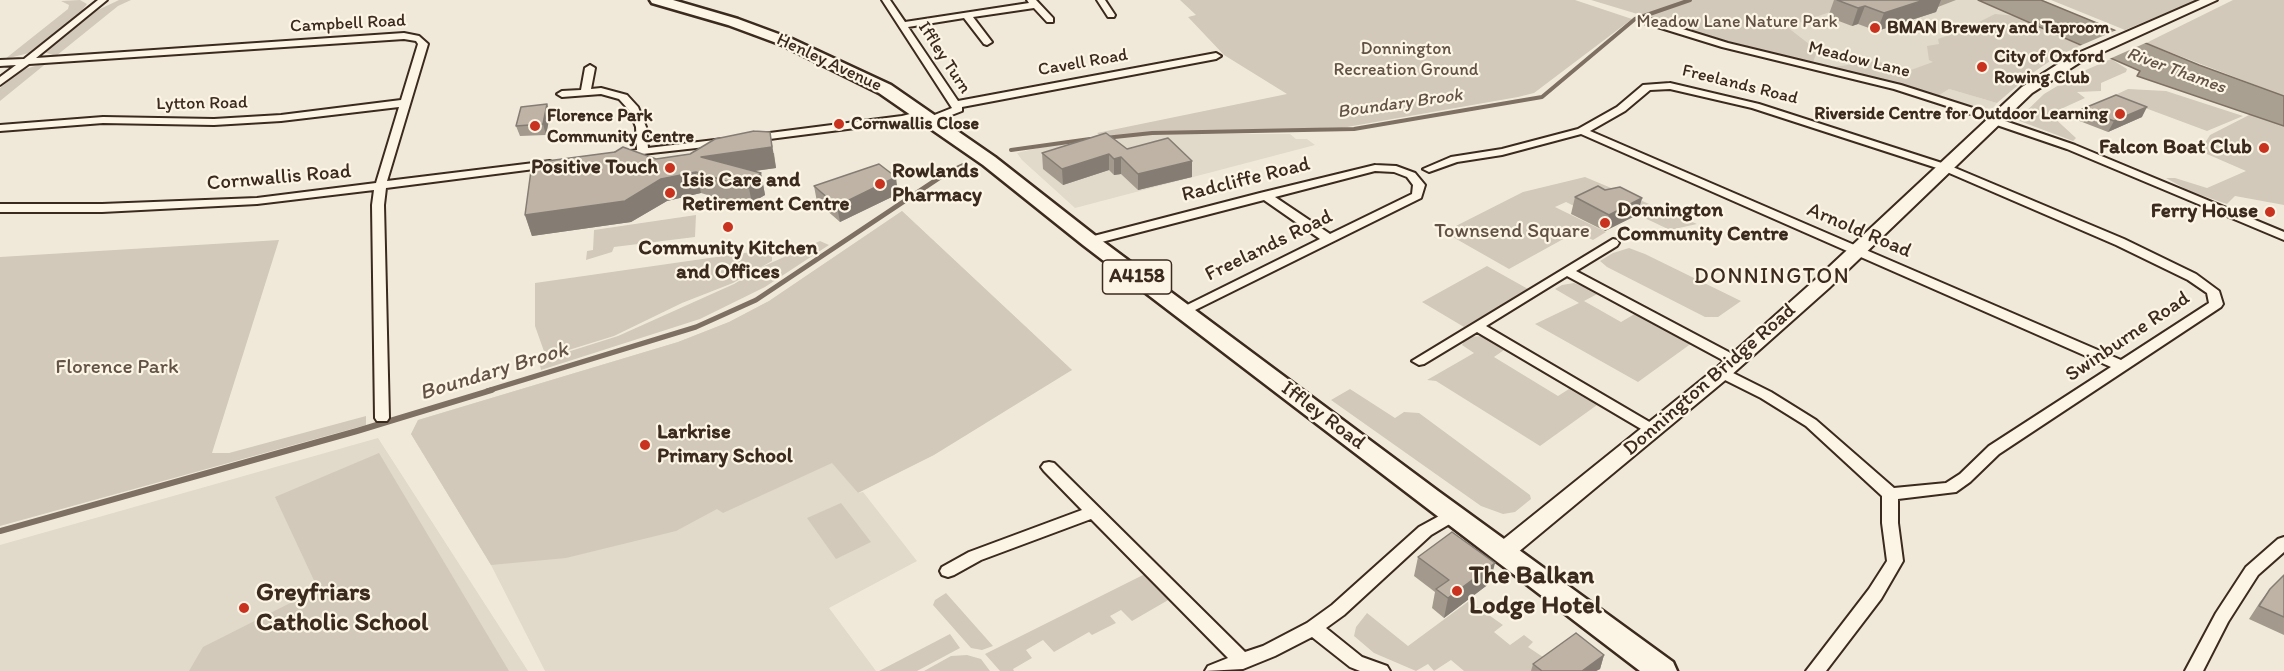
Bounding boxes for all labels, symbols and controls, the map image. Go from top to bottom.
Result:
street label: Campbell Road [290,10,406,38]
park label: Meadow Lane Nature Park [1636,11,1838,33]
place label: BMAN Brewery and Taproom [1887,17,2109,39]
street label: Iffley Turn [913,18,975,98]
marker: BMAN Brewery and Taproom [1868,21,1882,35]
street label: Henley Avenue [773,29,885,97]
street label: Meadow Lane [1806,37,1912,83]
park label: Donnington Recreation Ground [1333,38,1479,80]
water label: River Thames [2124,43,2228,99]
street label: Cavell Road [1036,44,1130,82]
place label: City of Oxford Rowing Club [1994,46,2104,88]
street label: Freelands Road [1680,60,1800,110]
marker: City of Oxford Rowing Club [1975,60,1989,74]
water label: Boundary Brook [1336,85,1464,123]
street label: Lytton Road [156,92,248,116]
place label: Riverside Centre for Outdoor Learning [1814,103,2108,125]
place label: Florence Park Community Centre [547,105,694,148]
marker: Riverside Centre for Outdoor Learning [2113,107,2127,121]
place label: Cornwallis Close [851,113,979,135]
marker: Cornwallis Close [832,117,846,131]
marker: Florence Park Community Centre [528,119,542,133]
place label: Falcon Boat Club [2099,135,2252,161]
marker: Falcon Boat Club [2257,141,2271,155]
street label: Radcliffe Road [1179,152,1313,208]
place label: Positive Touch [531,155,658,181]
street label: Cornwallis Road [206,159,352,197]
place label: Rowlands Pharmacy [892,159,982,209]
marker: Positive Touch [663,161,677,175]
place label: Isis Care and Retirement Centre [682,168,850,218]
marker: Rowlands Pharmacy [873,177,887,191]
marker: Isis Care and Retirement Centre [663,186,677,200]
place label: Donnington Community Centre [1617,198,1789,248]
street label: Arnold Road [1803,198,1915,264]
place label: Ferry House [2151,199,2258,225]
street label: Freelands Road [1201,204,1337,288]
marker: Ferry House [2263,205,2277,219]
marker: Donnington Community Centre [1598,216,1612,230]
park label: Townsend Square [1434,219,1590,245]
marker: Community Kitchen and Offices [721,220,735,234]
place label: Community Kitchen and Offices [638,236,818,286]
road number: A4158 [1102,260,1172,294]
district label: DONNINGTON [1695,264,1849,290]
street label: Swinburne Road [2061,286,2195,388]
street label: Donnington Bridge Road [1619,298,1801,462]
water label: Boundary Brook [417,337,571,407]
park label: Florence Park [55,355,179,381]
street label: Iffley Road [1276,376,1370,456]
place label: Larkrise Primary School [657,420,793,470]
marker: Larkrise Primary School [638,438,652,452]
place label: The Balkan Lodge Hotel [1469,560,1602,622]
place label: Greyfriars Catholic School [256,577,428,638]
marker: The Balkan Lodge Hotel [1450,584,1464,598]
marker: Greyfriars Catholic School [237,601,251,615]

